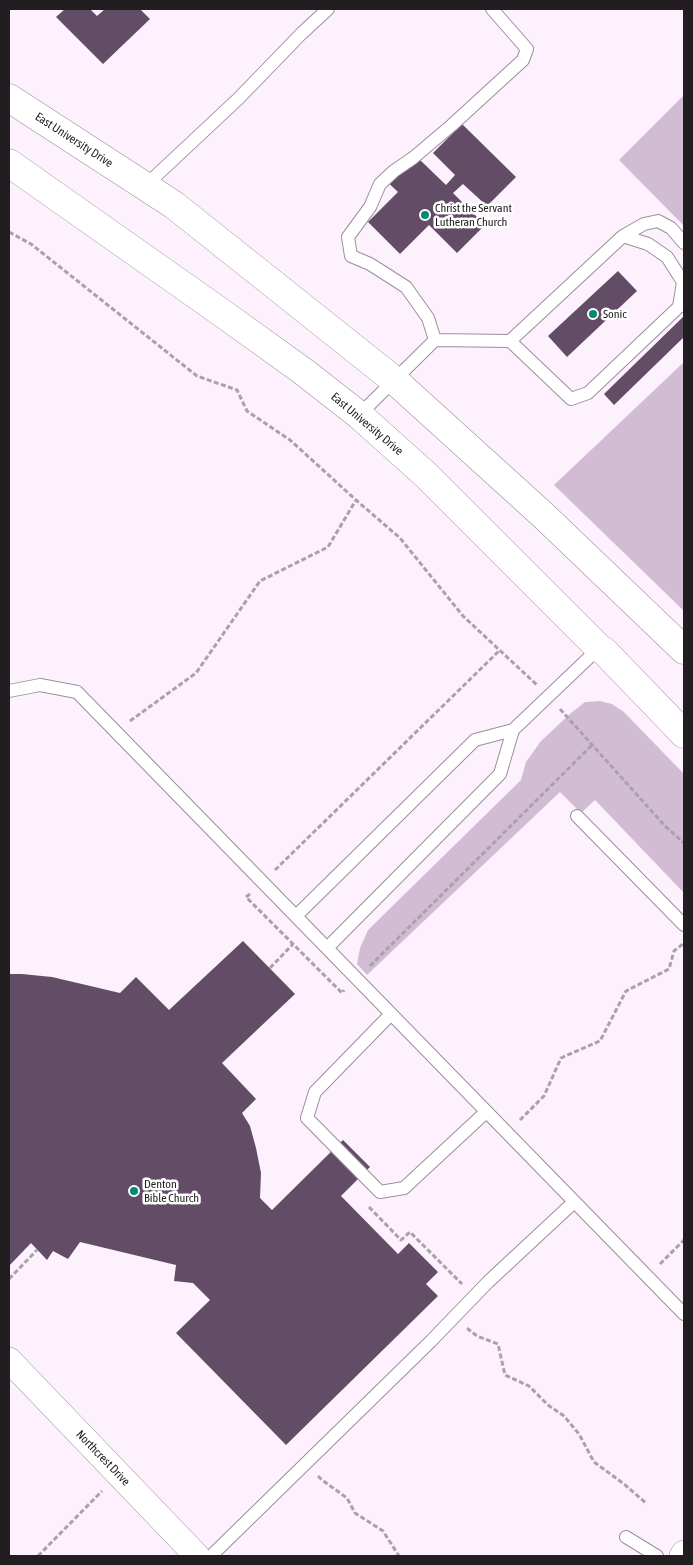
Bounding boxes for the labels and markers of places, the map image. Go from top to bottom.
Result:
place label: Christ the Servant Lutheran Church [435,201,512,229]
marker: Christ the Servant Lutheran Church [419,209,431,221]
place label: Sonic [603,307,627,321]
marker: Sonic [587,308,599,320]
place label: Denton Bible Church [144,1177,199,1205]
marker: Denton Bible Church [128,1185,140,1197]

